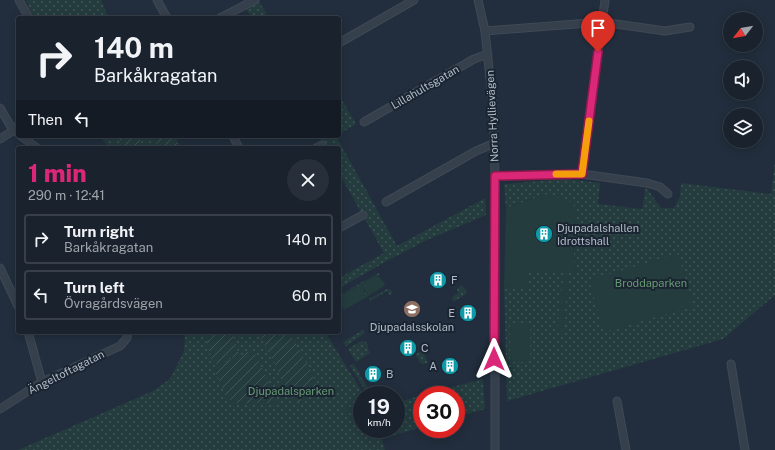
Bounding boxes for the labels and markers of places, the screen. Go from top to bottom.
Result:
pin [581,11,615,52]
place label: Djupadalshallen Idrottshall [557,222,639,247]
building icon: Djupadalshallen Idrottshall [534,224,554,244]
building icon: F [428,270,448,290]
place label: F [451,274,458,286]
school or university icon: Djupadalsskolan [402,299,422,319]
building icon: E [458,303,478,323]
place label: E [448,307,455,319]
place label: Djupadalsskolan [370,321,454,333]
building icon: C [398,338,418,358]
place label: C [421,342,429,354]
building icon: A [440,356,460,376]
place label: A [429,360,437,372]
building icon: B [363,364,383,384]
place label: B [386,368,393,380]

